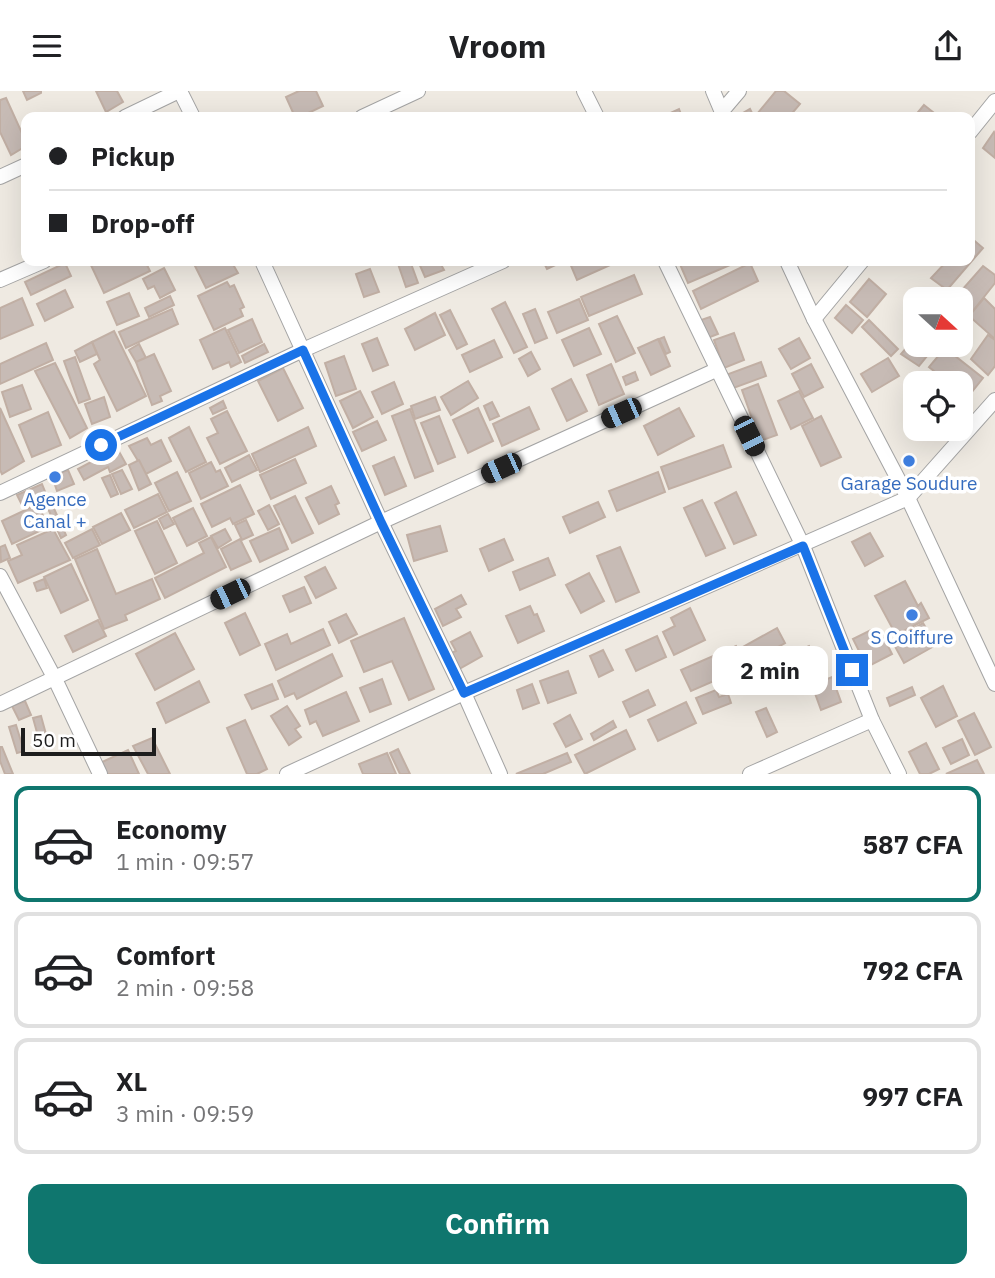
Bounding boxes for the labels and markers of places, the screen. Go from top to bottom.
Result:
marker: Garage Soudure [901,453,917,469]
marker: Agence Canal + [47,469,63,485]
place label: Garage Soudure [841,471,977,495]
place label: Agence Canal + [23,487,87,533]
marker: S Coiffure [904,607,920,623]
place label: S Coiffure [870,625,954,649]

